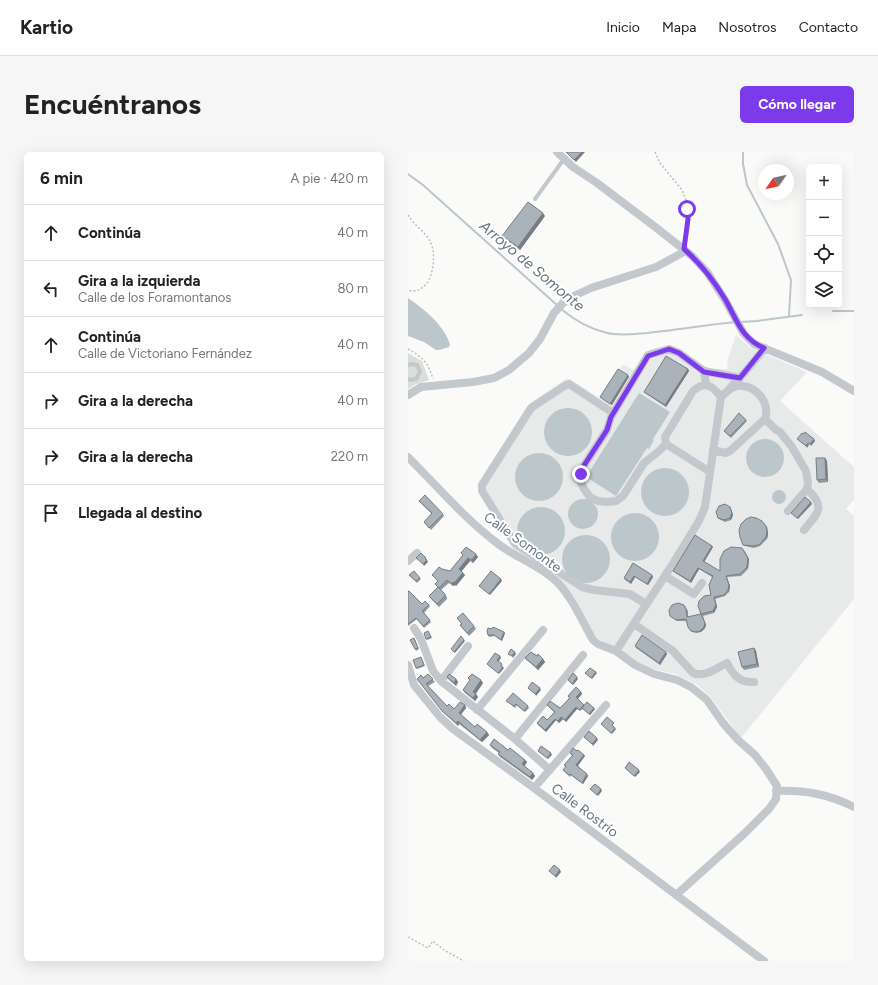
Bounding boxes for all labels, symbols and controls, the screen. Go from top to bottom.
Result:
text: Kartio [20,16,73,39]
text: Inicio [606,19,640,36]
text: Mapa [662,19,696,36]
text: Nosotros [718,19,777,36]
text: Contacto [799,19,858,36]
button: Cómo llegar [740,86,854,123]
text: Encuéntranos [24,87,201,121]
north arrow [758,164,794,200]
map controls [806,164,842,308]
button: + [806,164,842,200]
text: 6 min [40,168,83,188]
text: A pie · 420 m [291,171,368,186]
route start [678,200,696,218]
button: − [806,200,842,236]
water label: Arroyo de Somonte [475,216,588,315]
icon: ahead [40,222,62,244]
text: Continúa [78,224,141,242]
text: 40 m [337,225,368,240]
button: locate [806,236,842,272]
text: Gira a la izquierda [78,272,200,290]
button: layers [806,272,842,308]
icon: left [40,278,62,300]
text: 80 m [337,281,368,296]
text: Calle de los Foramontanos [78,290,231,305]
text: Continúa [78,328,141,346]
icon: ahead [40,334,62,356]
text: 40 m [337,337,368,352]
text: Calle de Victoriano Fernández [78,346,252,361]
icon: right [40,390,62,412]
text: Gira a la derecha [78,392,193,410]
text: 40 m [337,393,368,408]
icon: right [40,446,62,468]
text: Gira a la derecha [78,448,193,466]
text: 220 m [331,449,368,464]
route end [572,465,590,483]
icon: arrive [40,502,62,524]
text: Llegada al destino [78,504,202,522]
street label: Calle Somonte [481,508,565,577]
street label: Calle Rostrío [548,780,621,841]

